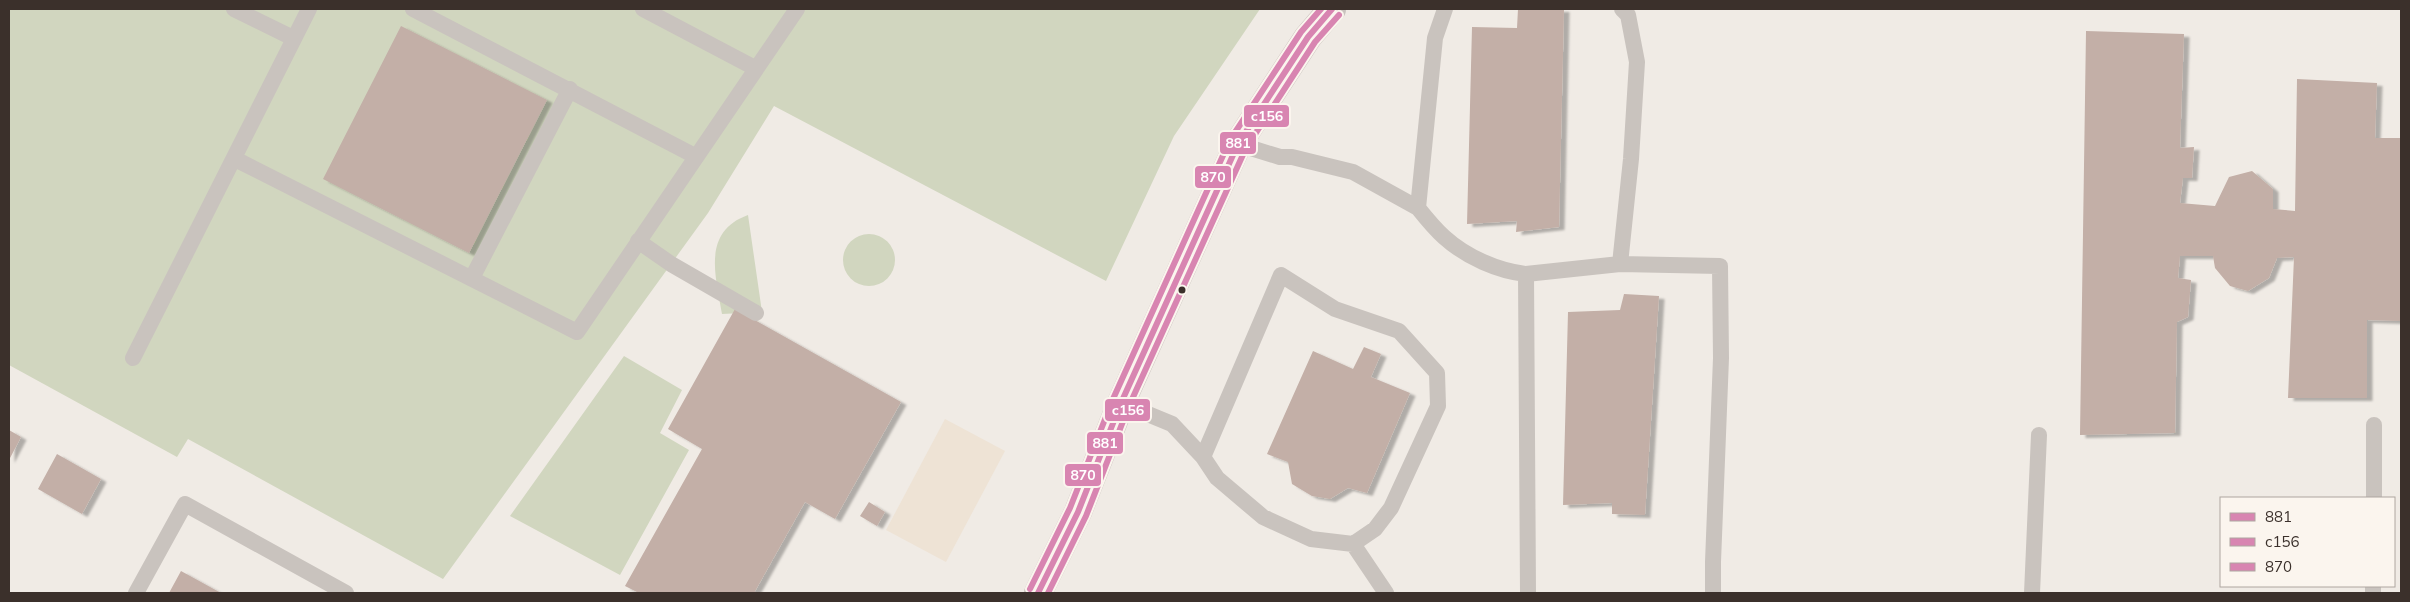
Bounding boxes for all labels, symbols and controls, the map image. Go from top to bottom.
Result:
line badge: с156 [1243,104,1290,128]
text: с156 [1251,107,1283,125]
line badge: 881 [1219,131,1257,155]
text: 881 [1225,134,1251,152]
line badge: 870 [1194,165,1232,189]
text: 870 [1200,168,1226,186]
unlabelled marker [1177,285,1187,295]
line badge: с156 [1104,398,1151,422]
text: с156 [1112,401,1144,419]
line badge: 881 [1086,431,1124,455]
text: 881 [1092,434,1118,452]
line badge: 870 [1064,463,1102,487]
text: 870 [1070,466,1096,484]
legend [2220,497,2395,587]
text: 881 [2265,507,2292,526]
text: с156 [2265,532,2300,551]
text: 870 [2265,557,2292,576]

